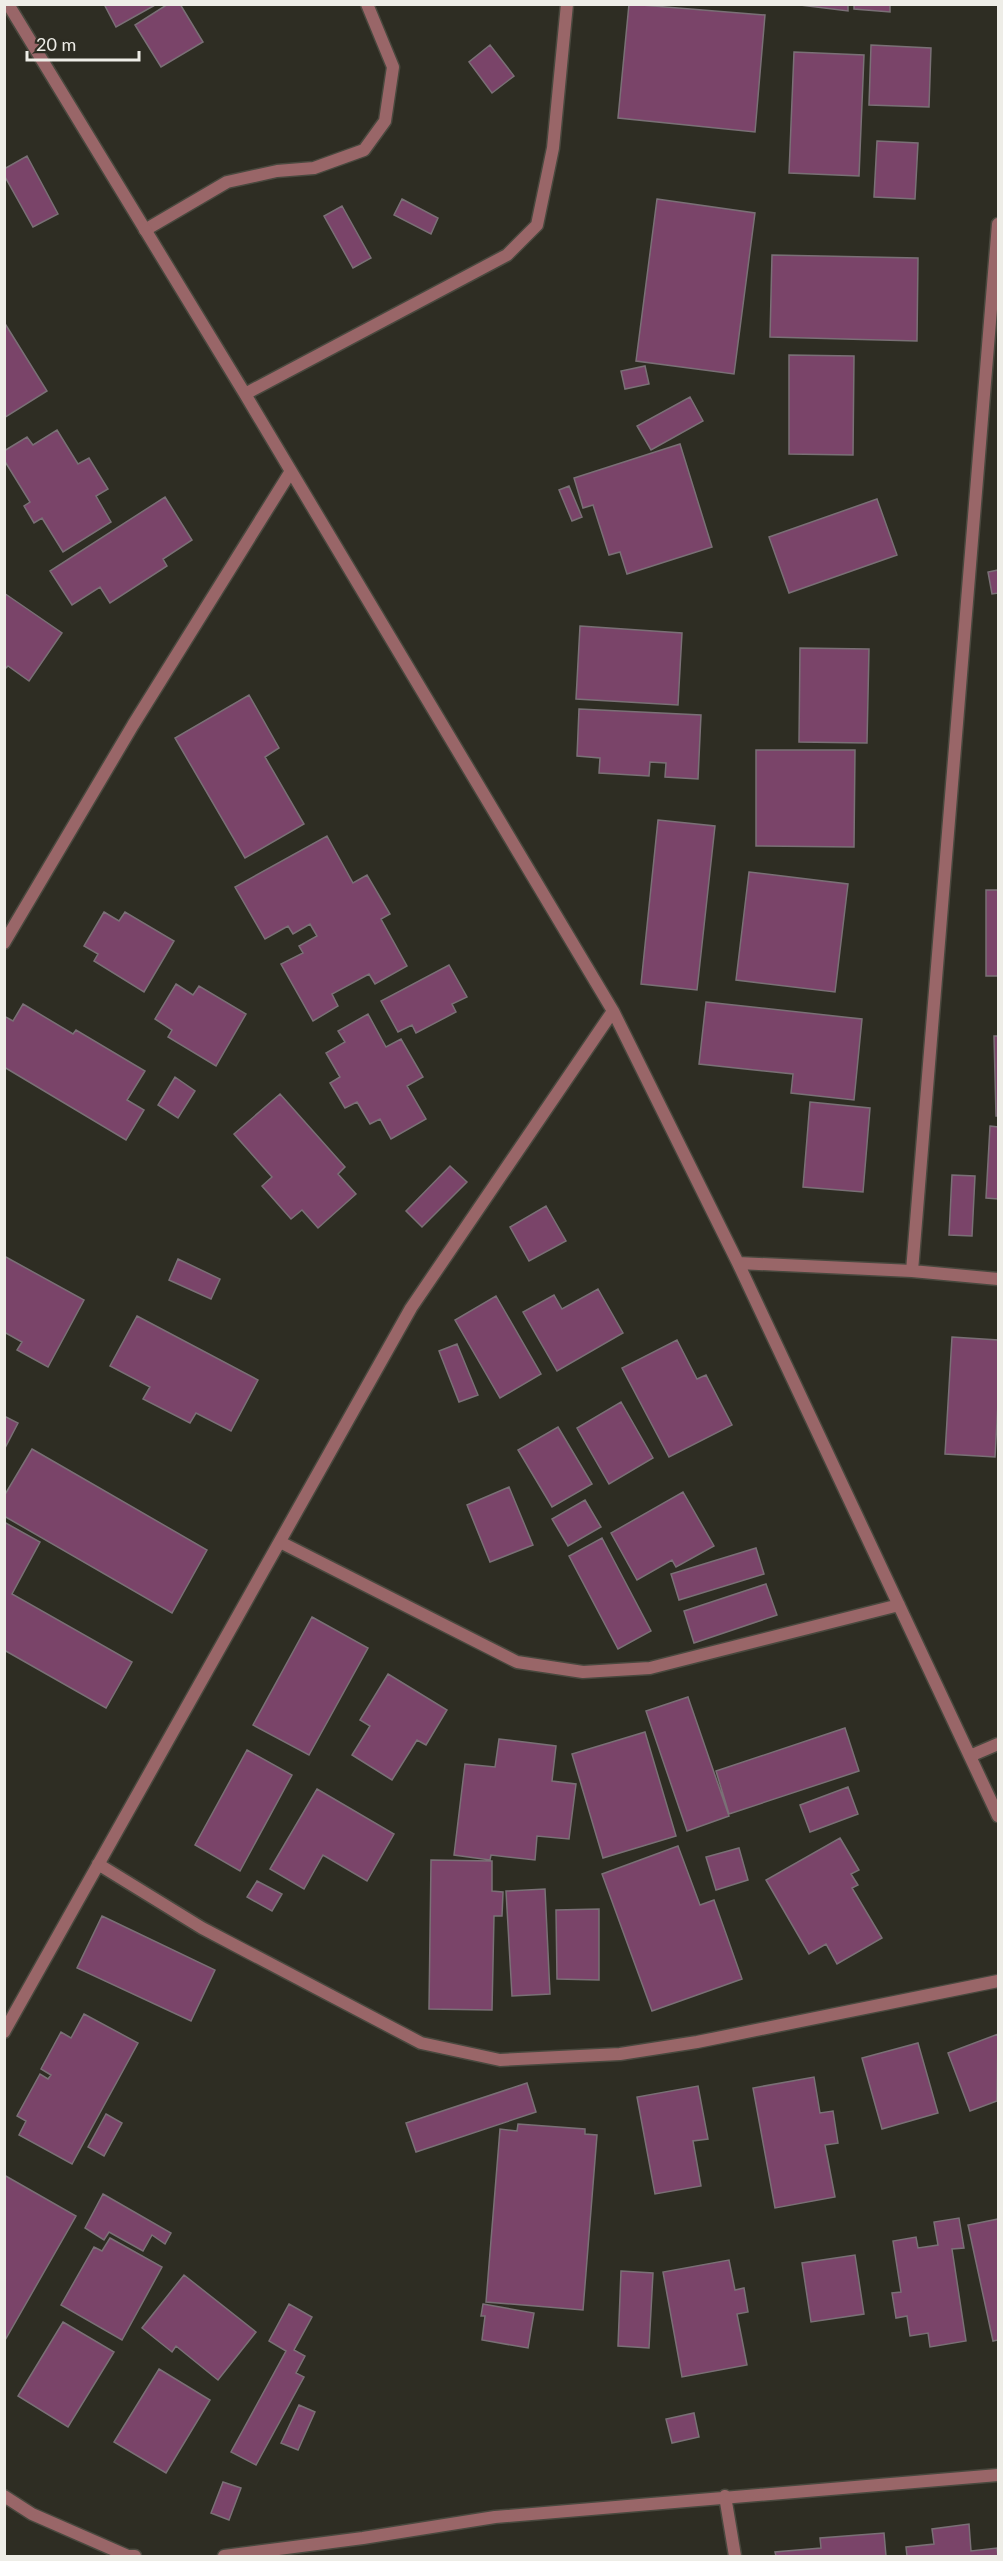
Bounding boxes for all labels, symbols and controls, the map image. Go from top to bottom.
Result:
scale bar [27,24,140,62]
text: 20 m [36,33,76,55]

